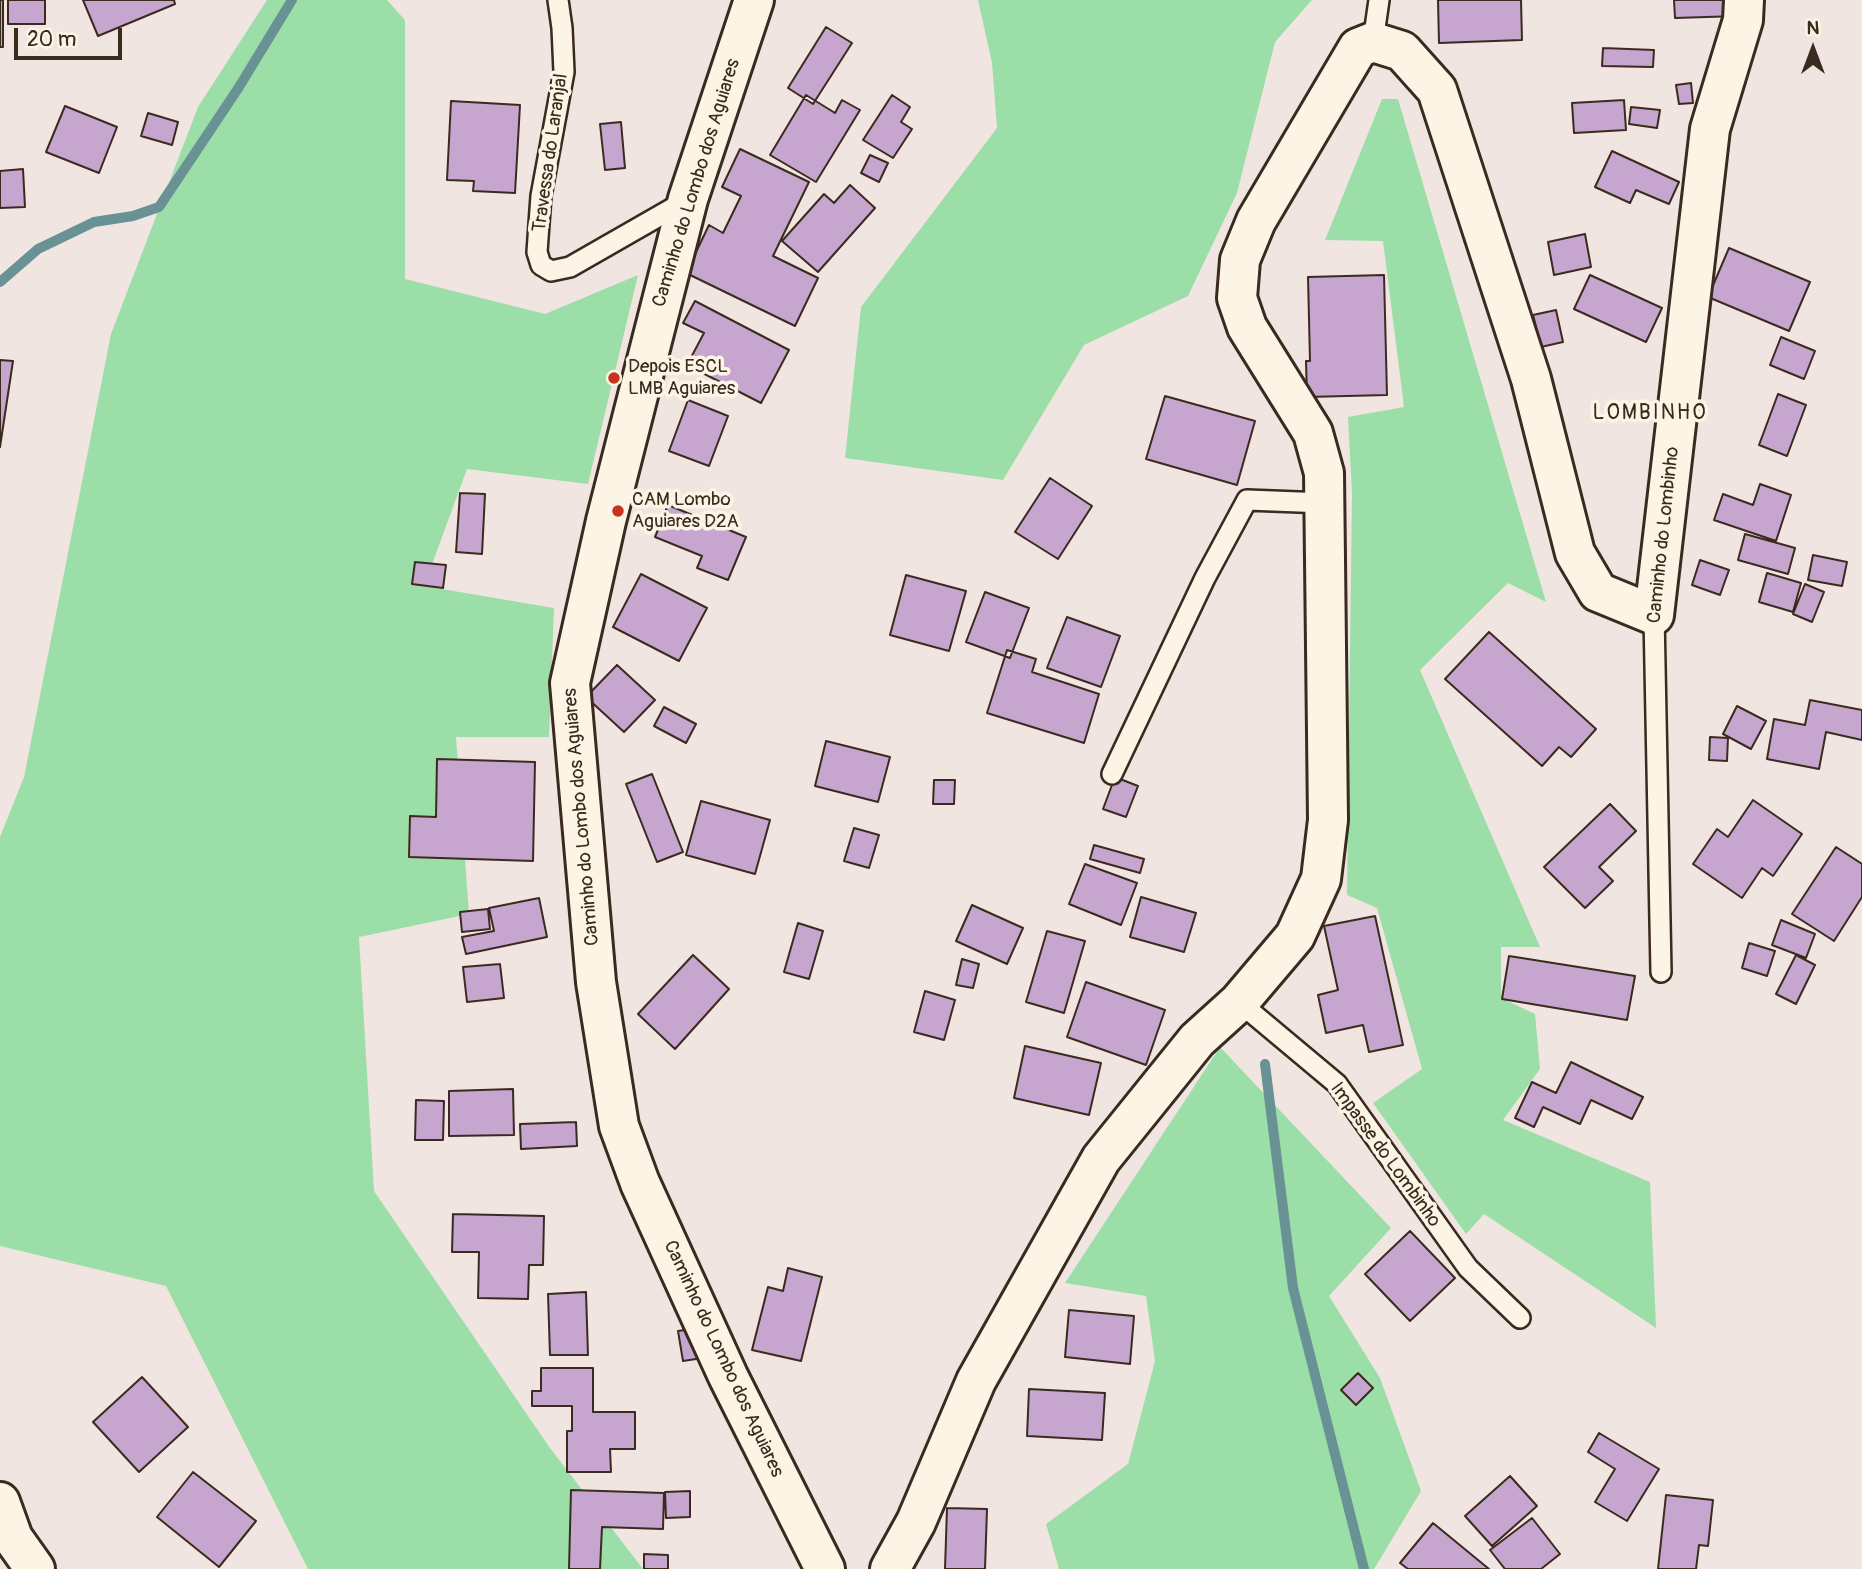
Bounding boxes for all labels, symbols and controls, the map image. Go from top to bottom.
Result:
scale bar [18,14,126,58]
north arrow [1778,14,1848,84]
text: N [1807,16,1819,40]
text: 20 m [27,26,76,53]
street label: Caminho do Lombo dos Aguiares [648,56,746,310]
street label: Travessa do Laranjal [529,72,573,234]
place label: Depois ESCL LMB Aguiares [628,356,735,400]
marker: Depois ESCL LMB Aguiares [606,370,622,386]
district label: LOMBINHO [1594,401,1706,427]
street label: Caminho do Lombinho [1643,446,1685,624]
place label: CAM Lombo Aguiares D2A [632,489,739,533]
marker: CAM Lombo Aguiares D2A [610,503,626,519]
street label: Caminho do Lombo dos Aguiares [559,687,605,947]
street label: Impasse do Lombinho [1325,1078,1445,1232]
street label: Caminho do Lombo dos Aguiares [658,1237,788,1481]

